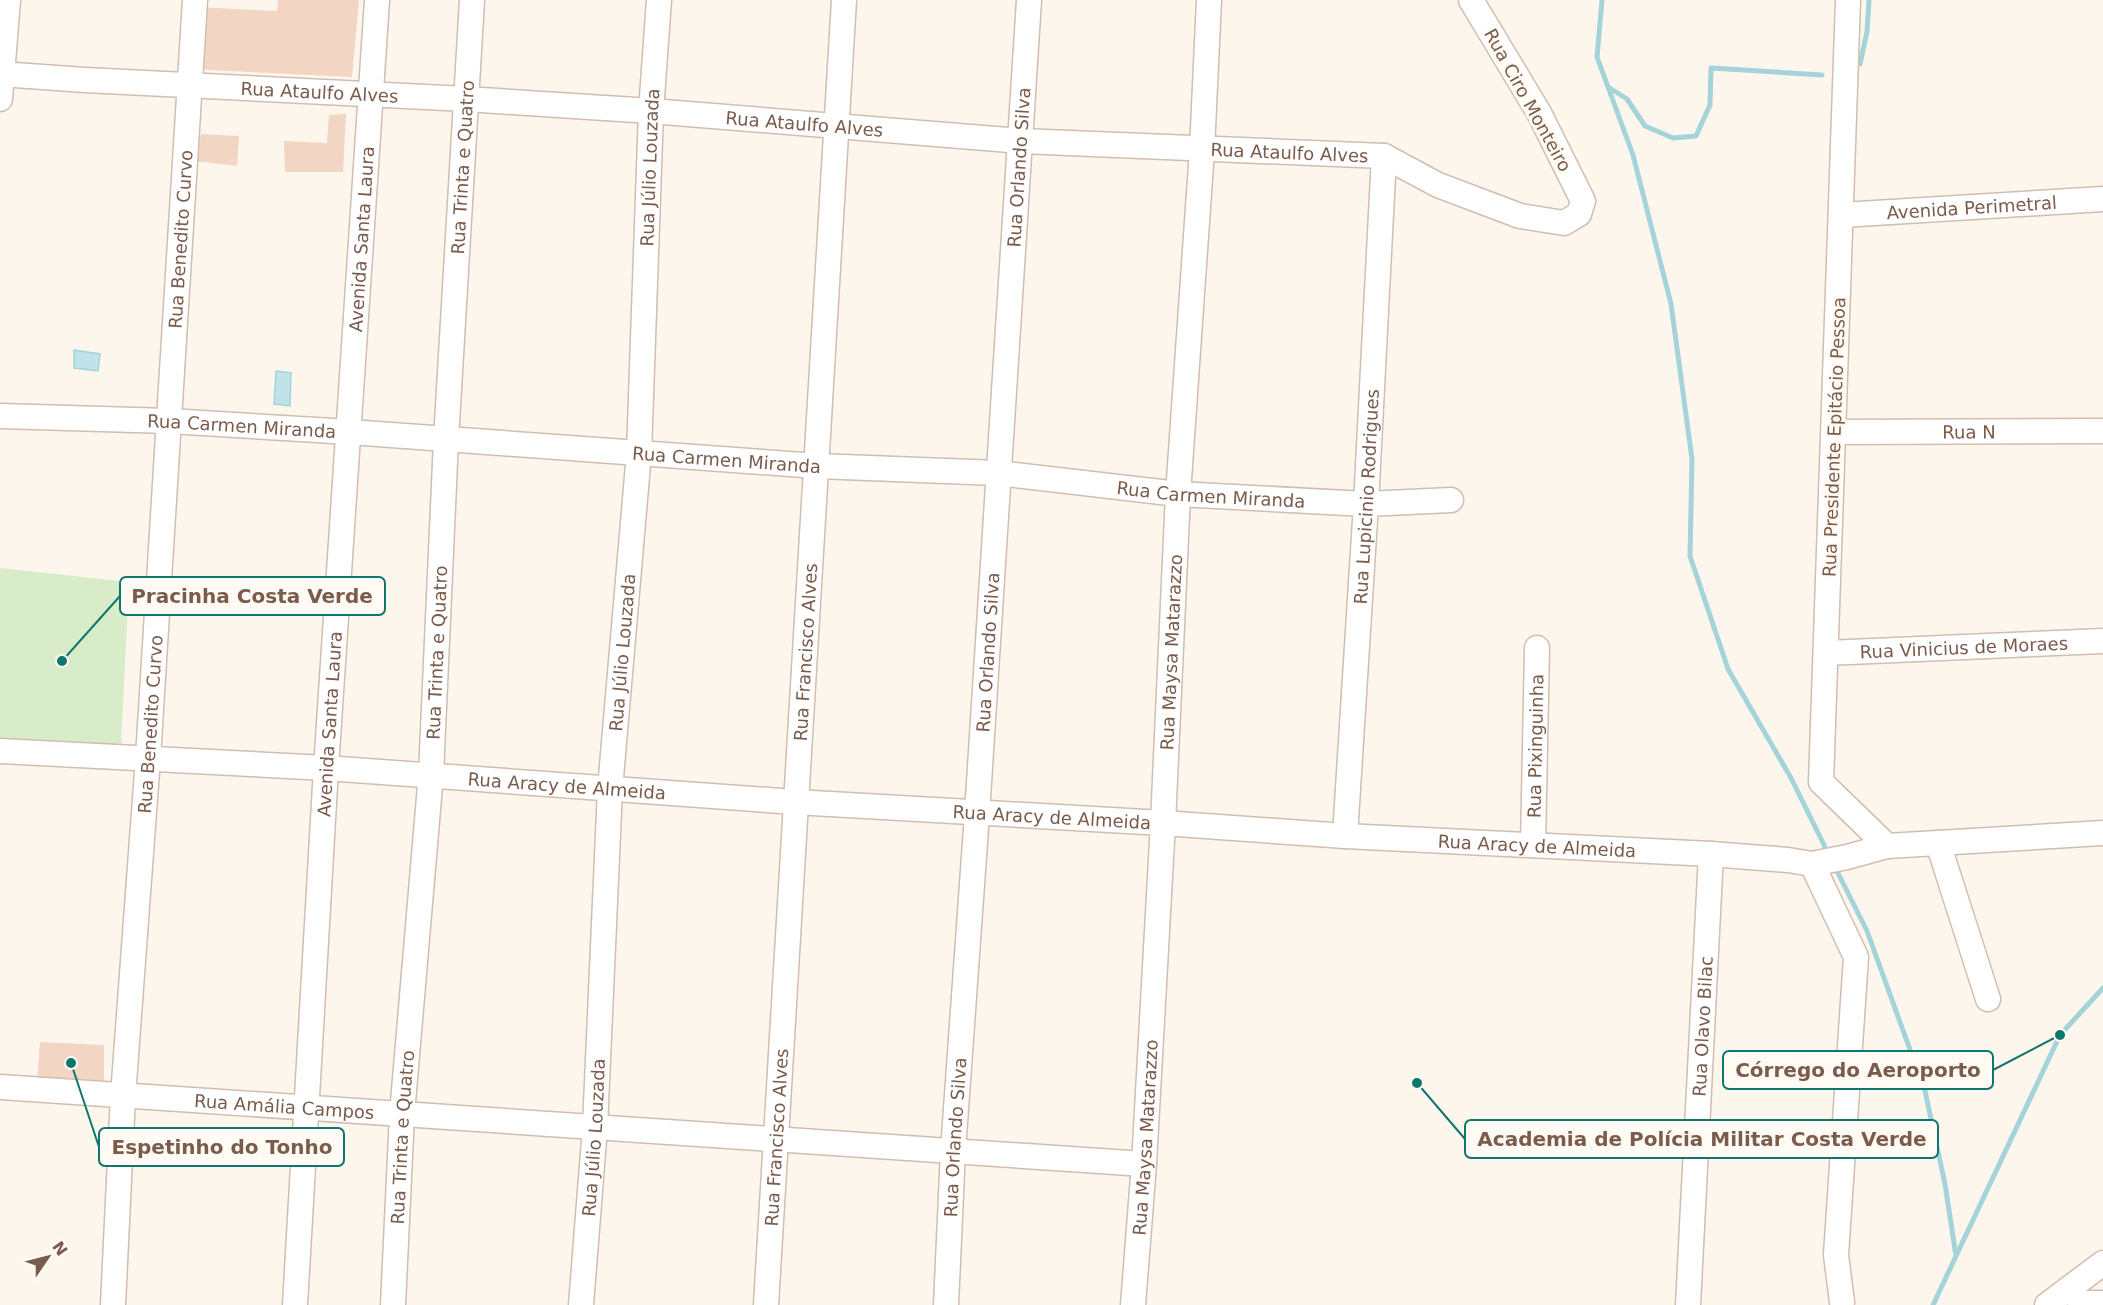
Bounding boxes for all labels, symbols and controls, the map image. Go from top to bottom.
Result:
street label: Rua Ciro Monteiro [1480,25,1576,175]
street label: Rua Ataulfo Alves [240,77,399,106]
street label: Rua Trinta e Quatro [446,80,478,255]
street label: Rua Júlio Louzada [636,87,663,247]
street label: Rua Orlando Silva [1003,87,1034,248]
street label: Rua Ataulfo Alves [725,107,884,140]
street label: Rua Ataulfo Alves [1210,138,1369,166]
street label: Avenida Santa Laura [344,145,378,333]
street label: Rua Benedito Curvo [164,149,196,329]
street label: Avenida Perimetral [1886,191,2057,223]
street label: Rua Presidente Epitácio Pessoa [1819,297,1849,577]
street label: Rua Lupicinio Rodrigues [1349,389,1382,605]
street label: Rua Carmen Miranda [147,410,337,442]
street label: Rua N [1942,421,1996,442]
street label: Rua Carmen Miranda [631,442,822,477]
street label: Rua Carmen Miranda [1116,476,1306,511]
street label: Rua Maysa Matarazzo [1156,554,1186,751]
street label: Rua Francisco Alves [789,563,821,742]
street label: Rua Trinta e Quatro [422,565,451,740]
street label: Rua Orlando Silva [972,572,1003,733]
street label: Rua Júlio Louzada [605,573,639,732]
callout: Pracinha Costa Verde [120,577,385,615]
text: Pracinha Costa Verde [131,584,373,608]
street label: Avenida Santa Laura [313,630,346,818]
street label: Rua Vinicius de Moraes [1859,632,2068,662]
street label: Rua Benedito Curvo [133,634,166,814]
street label: Rua Pixinguinha [1523,674,1547,818]
street label: Rua Aracy de Almeida [467,768,667,803]
street label: Rua Aracy de Almeida [952,801,1152,833]
street label: Rua Aracy de Almeida [1437,830,1637,861]
street label: Rua Olavo Bilac [1688,955,1716,1097]
street label: Rua Maysa Matarazzo [1128,1039,1161,1236]
street label: Rua Francisco Alves [760,1048,792,1227]
street label: Rua Trinta e Quatro [386,1049,418,1225]
callout: Córrego do Aeroporto [1723,1051,1993,1089]
street label: Rua Orlando Silva [940,1057,970,1218]
street label: Rua Júlio Louzada [577,1058,609,1217]
text: Córrego do Aeroporto [1735,1058,1981,1082]
street label: Rua Amália Campos [194,1090,375,1123]
callout: Academia de Polícia Militar Costa Verde [1465,1120,1938,1158]
text: Academia de Polícia Militar Costa Verde [1477,1127,1927,1151]
callout: Espetinho do Tonho [99,1128,344,1166]
text: Espetinho do Tonho [111,1135,333,1159]
north arrow [18,1227,78,1287]
text: N [48,1238,71,1260]

